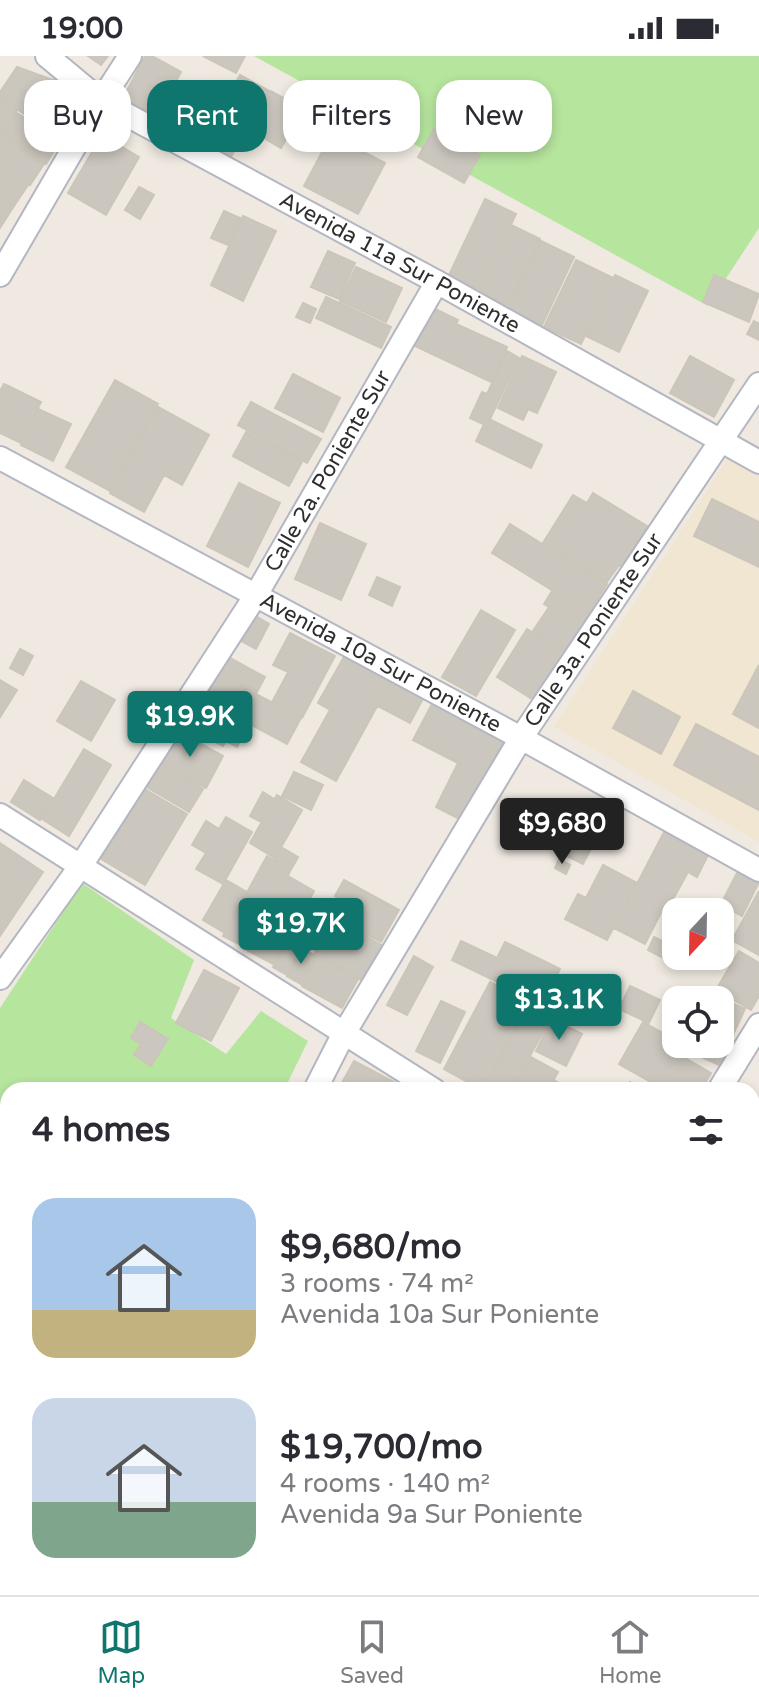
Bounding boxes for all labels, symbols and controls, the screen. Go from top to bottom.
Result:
text: 19:00 [40,10,123,47]
chip: Buy [24,80,131,152]
chip: Rent [147,80,267,152]
chip: Filters [283,80,420,152]
chip: New [436,80,552,152]
street label: Avenida 11a Sur Poniente [275,187,525,339]
street label: Calle 2a. Poniente Sur [259,365,396,576]
street label: Calle 3a. Poniente Sur [519,528,668,732]
street label: Avenida 10a Sur Poniente [255,587,506,738]
pin: $19.9K [125,691,255,759]
text: $19.9K [145,701,235,732]
pin: $9,680 [497,798,627,866]
text: $9,680 [518,808,606,839]
pin: $19.7K [236,898,366,966]
north arrow [662,898,734,970]
map controls [662,898,734,1058]
text: $19.7K [257,908,345,939]
pin: $13.1K [494,974,624,1042]
text: $13.1K [514,984,604,1015]
button: locate [662,986,734,1058]
icon: filters [684,1108,728,1152]
text: 4 homes [32,1110,170,1151]
text: $9,680/mo [280,1227,462,1268]
icon: home [96,1230,192,1326]
text: 3 rooms · 74 m² [280,1268,474,1299]
text: Avenida 10a Sur Poniente [280,1299,599,1330]
text: $19,700/mo [280,1427,483,1468]
icon: home [96,1430,192,1526]
text: 4 rooms · 140 m² [280,1468,490,1499]
text: Avenida 9a Sur Poniente [280,1499,583,1530]
tab: Map [98,1615,145,1689]
tab: Saved [340,1615,404,1689]
tab: Home [599,1615,661,1689]

